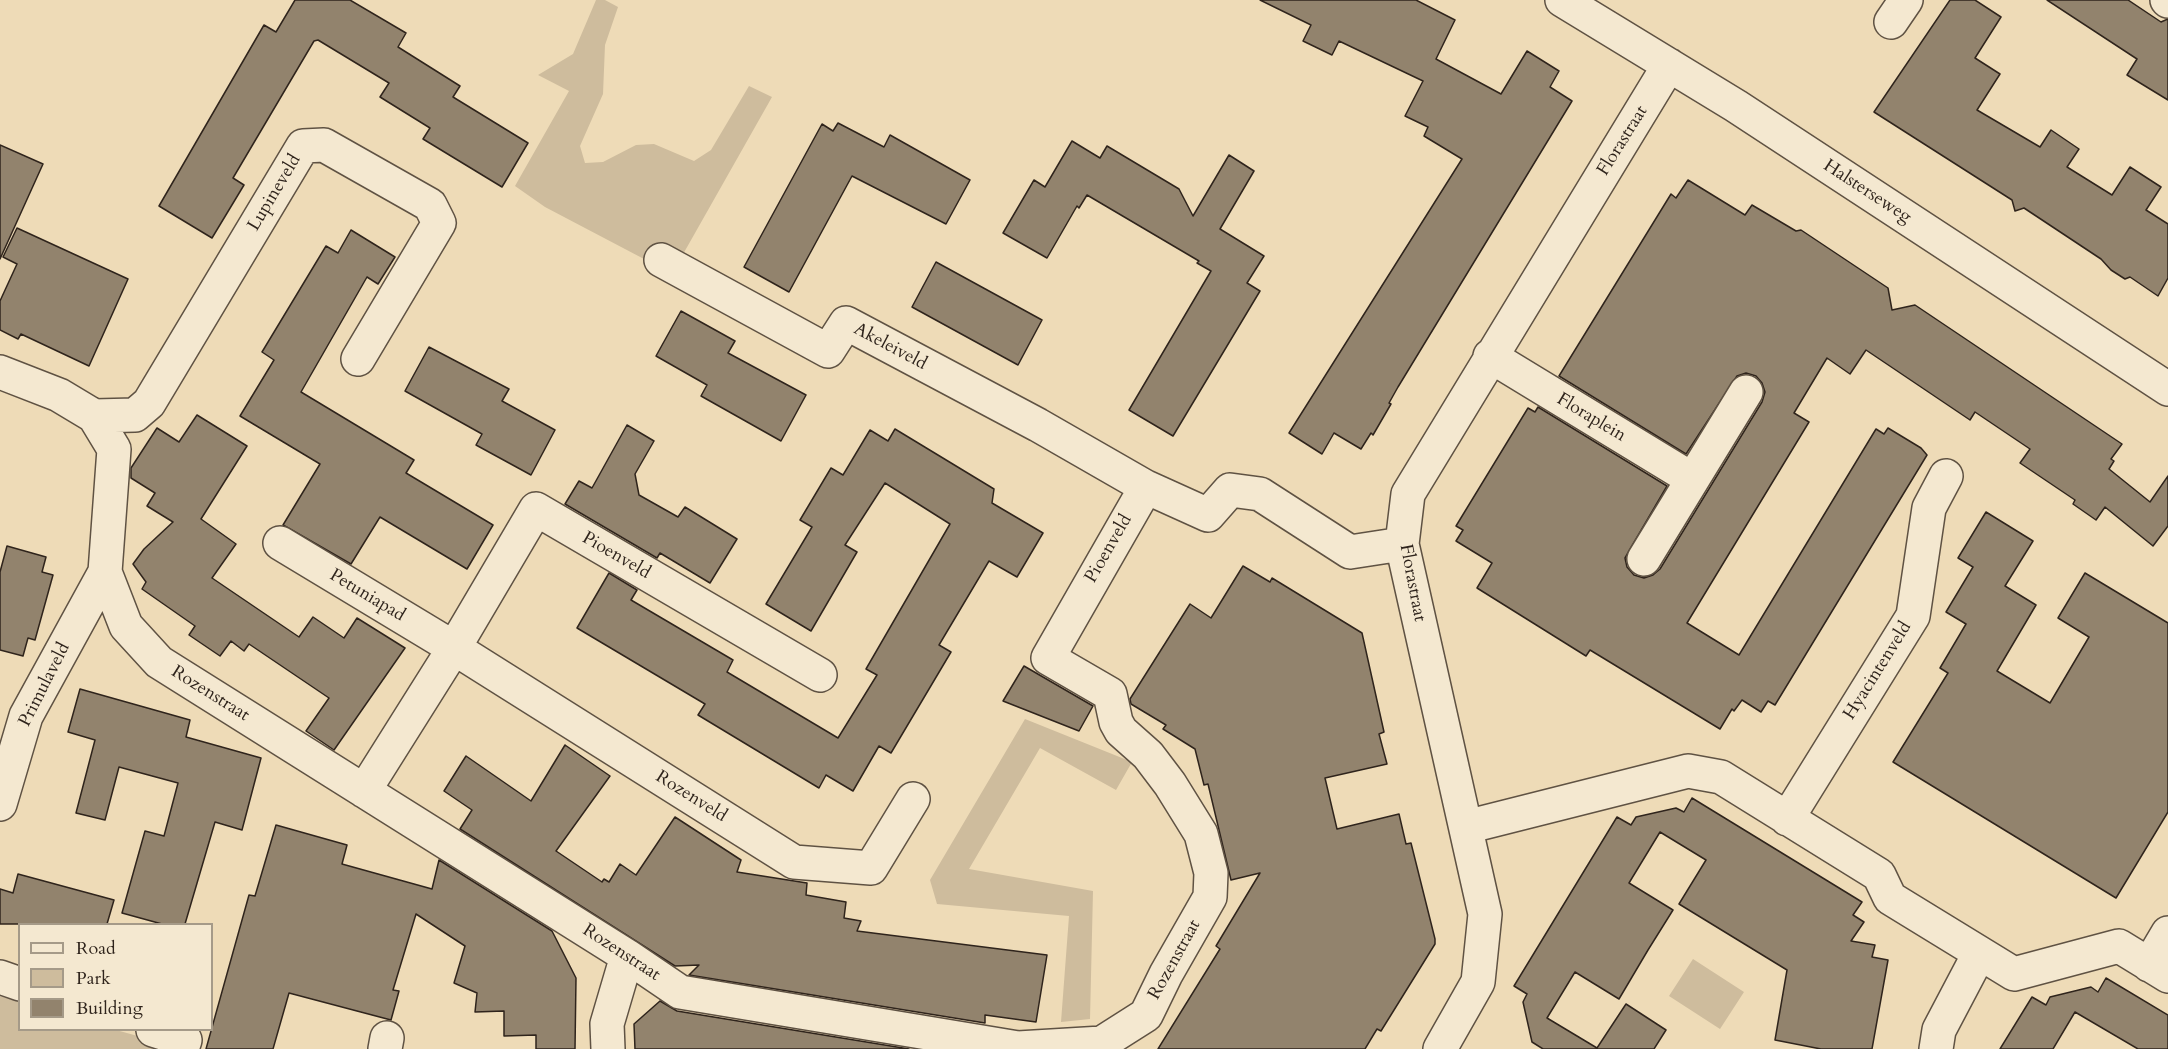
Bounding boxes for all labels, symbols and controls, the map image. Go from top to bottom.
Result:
street label: Florastraat [1593,102,1653,180]
street label: Lupineveld [244,151,306,235]
street label: Halsterseweg [1819,156,1915,228]
street label: Akeleiveld [850,319,930,375]
street label: Floraplein [1553,389,1629,447]
street label: Pioenveld [1081,511,1137,587]
street label: Pioenveld [578,528,654,584]
street label: Florastraat [1394,542,1430,624]
street label: Petuniapad [325,565,409,627]
street label: Hyacintenveld [1839,618,1917,724]
street label: Primulaveld [15,639,75,731]
street label: Rozenstraat [167,661,253,727]
street label: Rozenveld [651,767,731,827]
street label: Rozenstraat [1144,916,1206,1004]
street label: Rozenstraat [578,920,664,986]
legend [18,923,213,1031]
text: Road [76,936,116,961]
text: Park [76,966,111,991]
text: Building [76,996,143,1021]

